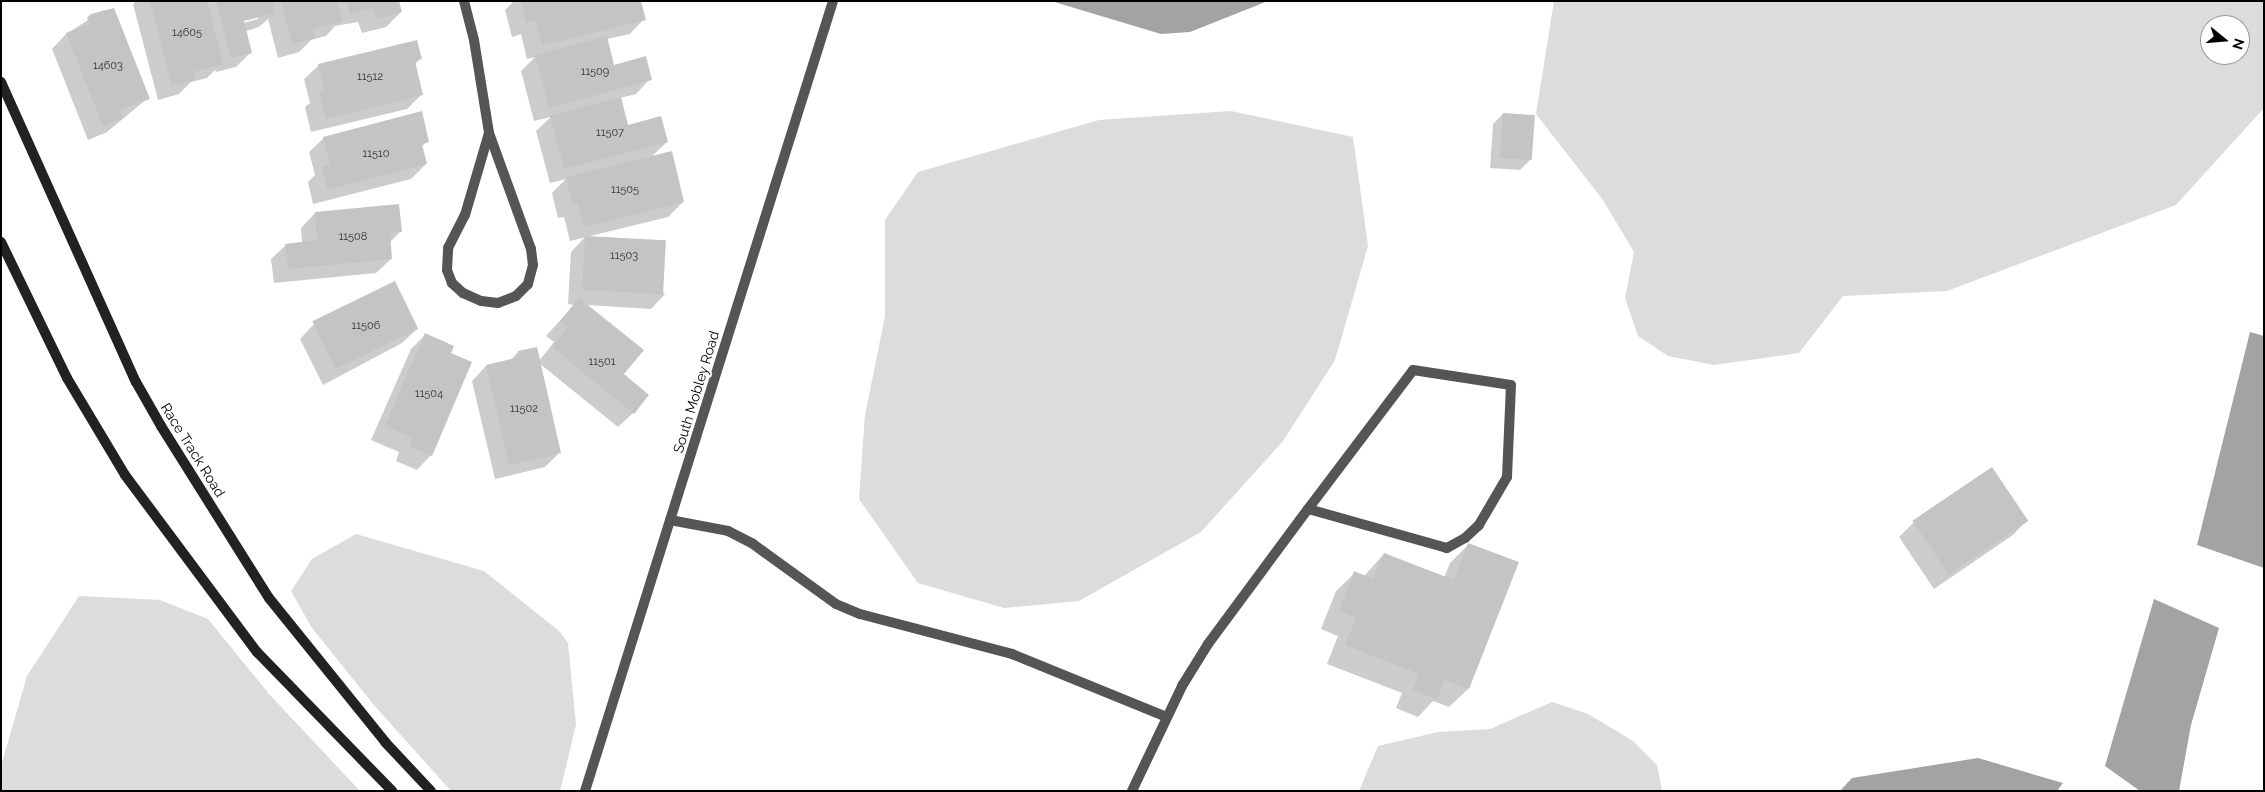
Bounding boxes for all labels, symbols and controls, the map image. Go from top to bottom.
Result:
north arrow [2200,15,2250,65]
house number: 14605 [172,26,202,40]
text: N [2229,37,2248,52]
house number: 14603 [93,59,123,73]
house number: 11509 [581,65,609,79]
house number: 11512 [357,70,383,84]
house number: 11507 [596,126,624,140]
house number: 11510 [363,147,389,161]
house number: 11505 [611,183,639,197]
house number: 11508 [339,230,367,244]
house number: 11503 [610,249,638,263]
house number: 11506 [352,319,380,333]
street label: South Mobley Road [669,329,723,455]
house number: 11501 [589,355,615,369]
house number: 11504 [415,387,443,401]
street label: Race Track Road [157,400,229,500]
house number: 11502 [510,402,538,416]

